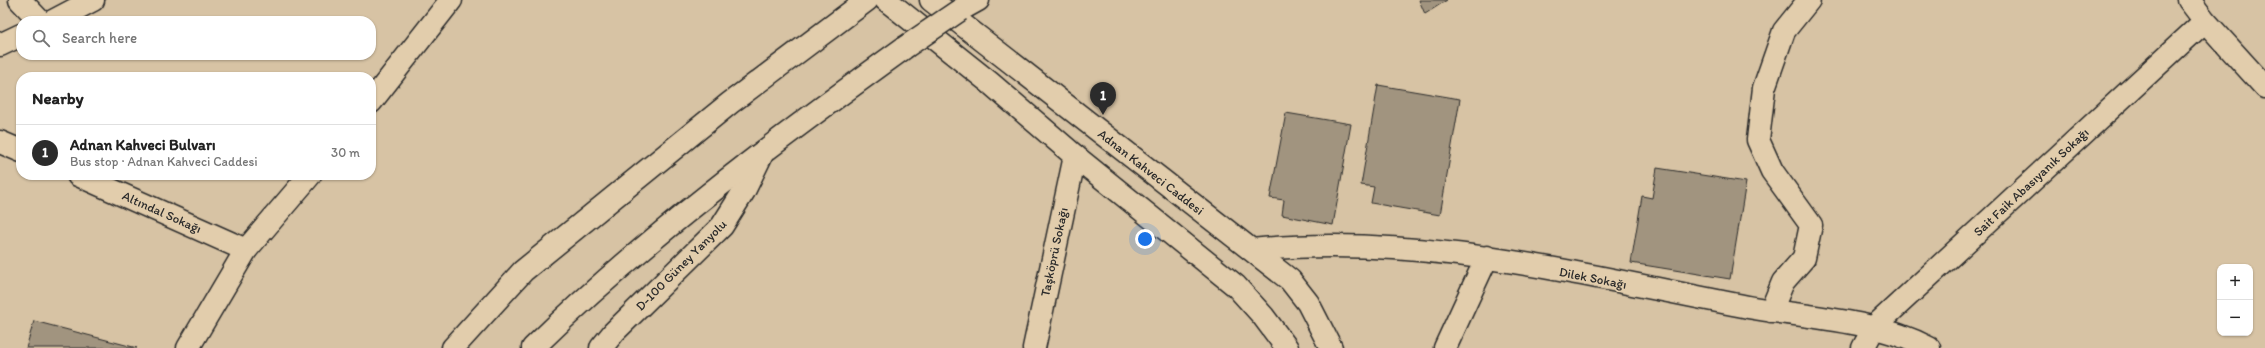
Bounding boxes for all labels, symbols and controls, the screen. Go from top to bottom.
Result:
search box [16,16,376,60]
icon: search [30,27,52,49]
text: Search here [62,29,137,47]
pin: 1 [1090,82,1116,115]
text: Nearby [32,88,84,108]
street label: Sait Faik Abasıyanık Sokağı [1970,125,2092,239]
street label: Adnan Kahveci Caddesi [1095,126,1207,218]
text: Adnan Kahveci Bulvarı [70,136,216,154]
text: 1 [42,145,48,160]
text: 30 m [331,145,360,160]
text: Bus stop · Adnan Kahveci Caddesi [70,154,258,169]
street label: Altındal Sokağı [120,188,204,236]
street label: Taşköprü Sokağı [1037,206,1071,298]
street label: D-100 Güney Yanyolu [632,216,730,314]
your location [1135,229,1155,249]
street label: Dilek Sokağı [1558,264,1628,292]
map controls [2217,264,2253,336]
button: + [2217,264,2253,300]
button: − [2217,300,2253,336]

